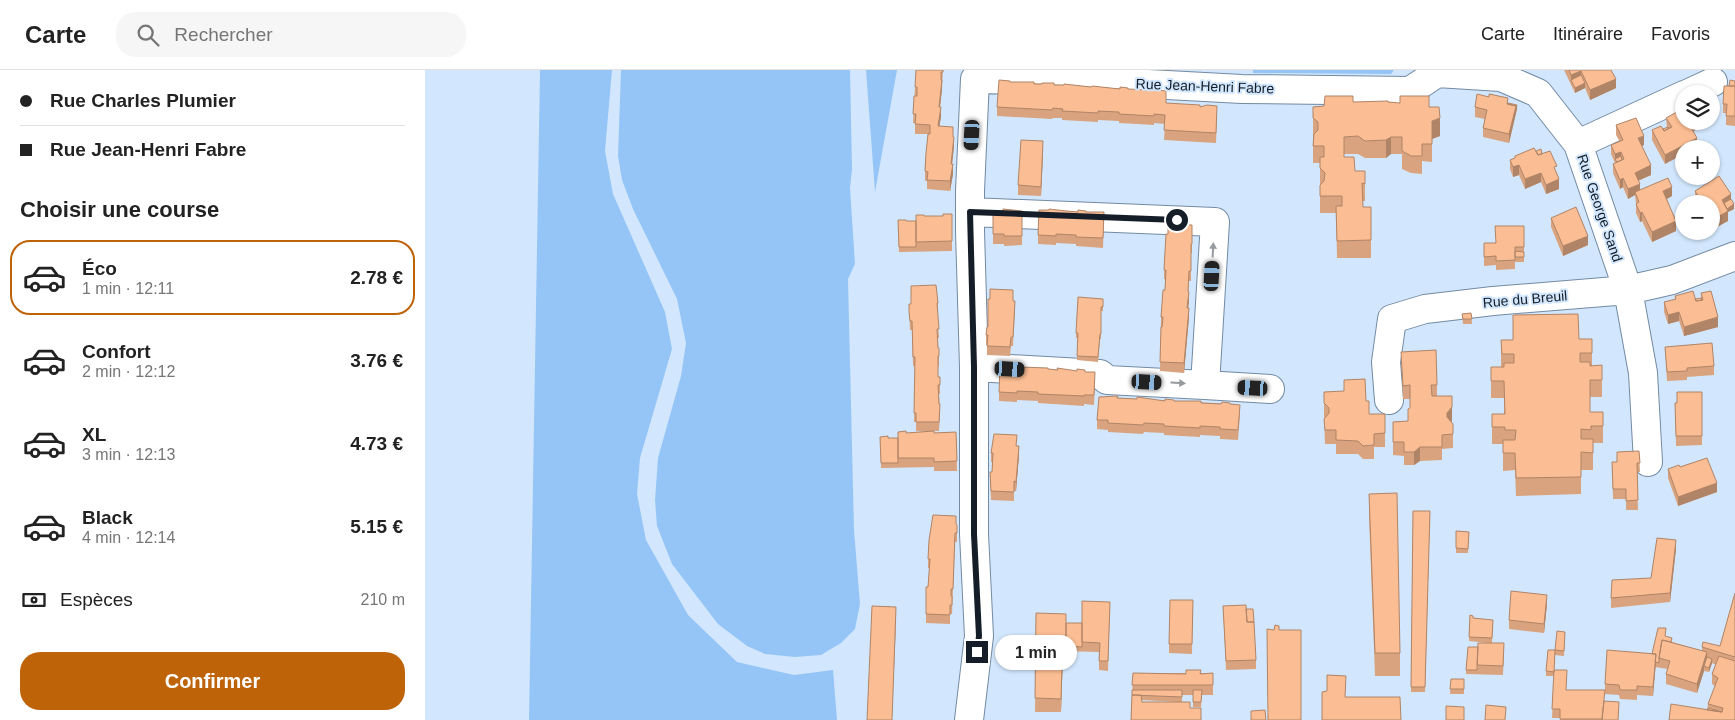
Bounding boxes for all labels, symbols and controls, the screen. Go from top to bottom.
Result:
search box [116,12,466,57]
text: Carte [25,21,86,48]
icon: search [134,21,162,49]
text: Rechercher [174,24,273,45]
text: Carte [1481,24,1525,44]
text: Itinéraire [1553,24,1623,44]
text: Favoris [1651,24,1710,44]
street label: Rue Jean-Henri Fabre [1136,76,1275,96]
map controls [1675,85,1720,240]
button: layers [1675,85,1720,130]
text: Rue Charles Plumier [50,90,236,111]
car [963,120,980,150]
text: Rue Jean-Henri Fabre [50,139,246,160]
button: + [1675,140,1720,185]
street label: Rue George Sand [1574,152,1626,264]
button: − [1675,195,1720,240]
text: Choisir une course [20,197,219,222]
route start [1166,209,1188,231]
one-way arrow [1210,241,1218,257]
icon: car [22,255,67,300]
text: Éco [82,258,117,279]
car [1203,261,1220,291]
text: 2.78 € [350,267,403,288]
text: 1 min · 12:11 [82,280,174,297]
street label: Rue du Breuil [1482,287,1568,311]
icon: car [22,338,67,383]
text: Confort [82,341,151,362]
text: 3.76 € [350,350,403,371]
car [994,361,1025,377]
text: 2 min · 12:12 [82,363,175,380]
car [1131,374,1162,390]
one-way arrow [1171,380,1187,388]
car [1237,380,1268,396]
icon: car [22,421,67,466]
text: XL [82,424,106,445]
text: 4.73 € [350,433,403,454]
text: 3 min · 12:13 [82,446,175,463]
icon: car [22,504,67,549]
text: Black [82,507,133,528]
text: 5.15 € [350,516,403,537]
text: 4 min · 12:14 [82,529,175,546]
icon: cash [20,586,48,614]
text: Espèces [60,589,133,610]
text: 210 m [361,591,405,608]
callout: 1 min [995,634,1077,670]
route end [966,641,988,663]
text: 1 min [1015,644,1057,661]
button: Confirmer [20,652,405,710]

